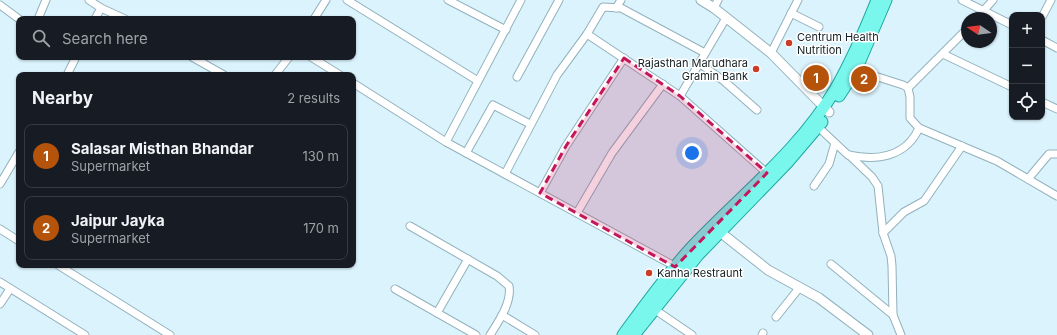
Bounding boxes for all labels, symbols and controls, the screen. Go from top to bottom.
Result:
north arrow [961,12,997,48]
map controls [1009,12,1045,120]
button: + [1009,12,1045,48]
search box [16,16,356,60]
icon: search [30,27,52,49]
text: Search here [62,29,148,48]
place label: Centrum Health Nutrition [797,30,879,57]
marker: Centrum Health Nutrition [784,38,794,48]
button: − [1009,48,1045,84]
place label: Rajasthan Marudhara Gramin Bank [638,56,748,83]
pin: 1 [803,63,829,93]
marker: Rajasthan Marudhara Gramin Bank [751,64,761,74]
pin: 2 [851,64,877,94]
button: locate [1009,84,1045,120]
text: Nearby [32,88,93,108]
text: 2 results [287,90,340,106]
text: Salasar Misthan Bhandar [71,139,254,158]
your location [682,143,702,163]
text: 1 [43,148,49,164]
text: 130 m [302,148,339,164]
text: Supermarket [71,158,150,174]
text: Jaipur Jayka [71,211,165,230]
text: 2 [42,220,50,236]
text: 170 m [303,220,339,236]
text: Supermarket [71,230,150,246]
place label: Kanha Restraunt [657,266,743,280]
marker: Kanha Restraunt [644,268,654,278]

